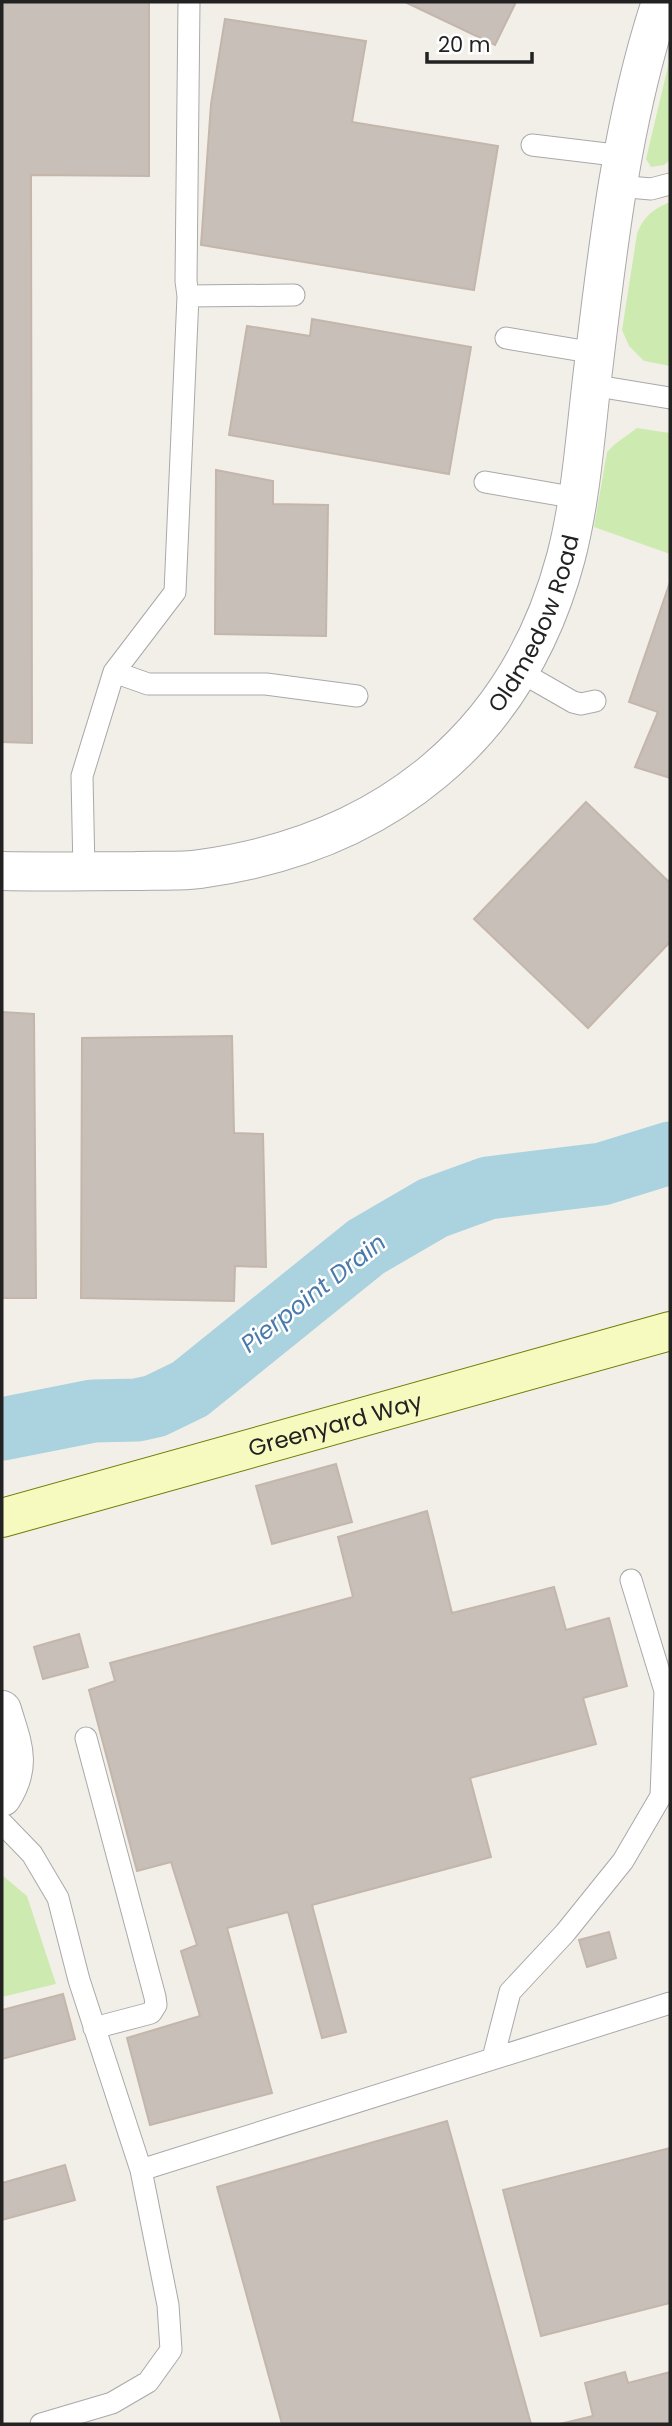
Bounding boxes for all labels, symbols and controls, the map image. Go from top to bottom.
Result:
scale bar [427,21,532,65]
text: 20 m [438,30,491,59]
street label: Oldmedow Road [480,532,587,719]
water label: Pierpoint Drain [234,1226,392,1360]
street label: Greenyard Way [244,1385,426,1464]

